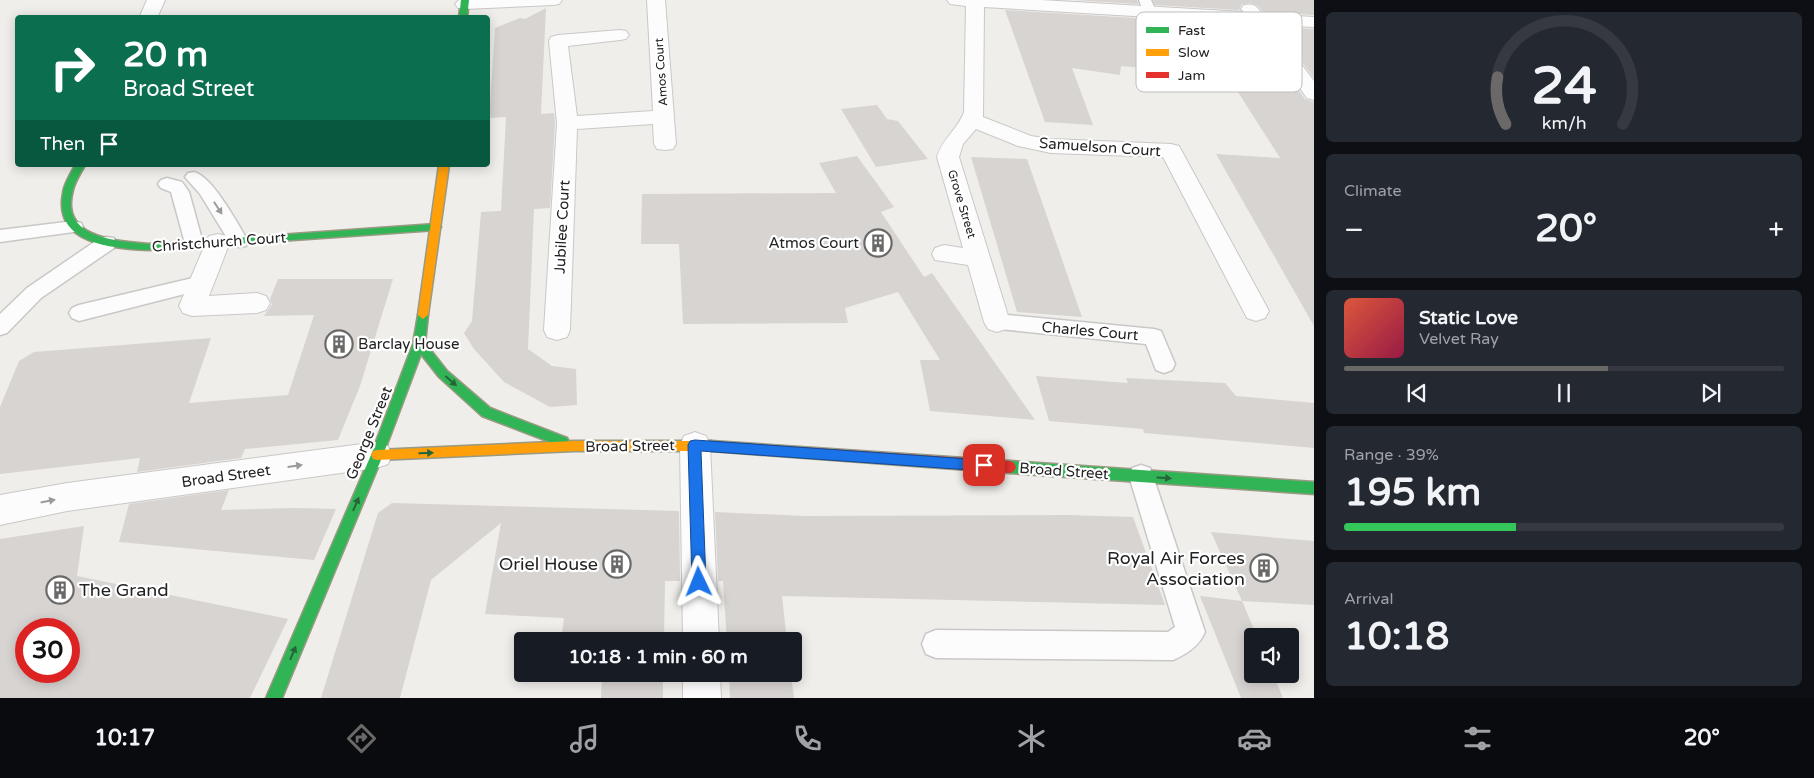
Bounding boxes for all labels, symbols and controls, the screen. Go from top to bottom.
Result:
legend [1136,12,1302,92]
text: Fast [1178,22,1206,39]
text: 20 m [123,34,208,76]
icon: right [40,35,105,100]
street label: Amos Court [652,37,670,106]
text: Slow [1178,44,1210,61]
text: 24 [1531,55,1597,118]
text: Jam [1178,67,1205,84]
text: Broad Street [123,76,254,102]
text: km/h [1542,113,1586,134]
icon: arrive [95,130,123,158]
text: Then [40,133,85,155]
street label: Samuelson Court [1039,134,1162,160]
street label: Grove Street [945,168,979,240]
street label: Jubilee Court [551,179,573,274]
text: Climate [1344,181,1402,201]
one-way arrow [213,201,222,215]
text: 20° [1535,206,1597,252]
text: − [1344,213,1364,247]
text: + [1768,213,1784,247]
street label: Christchurch Court [151,228,287,256]
building icon: Atmos Court [863,228,893,258]
place label: Atmos Court [769,234,859,252]
text: Static Love [1419,307,1518,329]
street label: Charles Court [1041,318,1139,344]
building icon: Barclay House [324,329,354,359]
text: Velvet Ray [1419,329,1499,349]
place label: Barclay House [358,335,459,353]
one-way arrow [444,375,456,387]
icon: previous [1403,379,1431,407]
icon: pause [1550,379,1578,407]
icon: next [1697,379,1725,407]
street label: George Street [342,383,396,482]
street label: Broad Street [585,436,675,456]
pin [963,444,1005,486]
text: Range · 39% [1344,445,1439,465]
one-way arrow [418,448,434,456]
icon: arrive [970,451,998,479]
street label: Broad Street [1019,459,1110,483]
street label: Broad Street [180,461,272,491]
one-way arrow [288,462,304,470]
text: 195 km [1344,470,1481,516]
one-way arrow [1156,474,1172,482]
one-way arrow [40,497,55,505]
one-way arrow [353,497,361,511]
place label: Royal Air Forces Association [1107,547,1245,590]
building icon: Oriel House [602,549,632,579]
place label: Oriel House [499,553,598,575]
building icon: Royal Air Forces Association [1249,553,1279,583]
position arrow [672,555,724,607]
building icon: The Grand [45,575,75,605]
place label: The Grand [79,579,169,601]
text: Arrival [1344,589,1393,609]
text: 10:18 [1344,614,1449,660]
speed limit sign: 30 [15,618,80,683]
map controls [1244,628,1299,683]
button: sound [1244,628,1299,683]
one-way arrow [289,646,297,660]
text: 10:18 · 1 min · 60 m [568,646,748,668]
icon: directions [344,721,379,756]
icon: music [567,721,602,756]
icon: phone [790,721,825,756]
icon: climate [1014,721,1049,756]
icon: car [1237,721,1272,756]
icon: filters [1460,721,1495,756]
text: 10:17 [94,725,155,751]
text: 20° [1684,725,1720,751]

